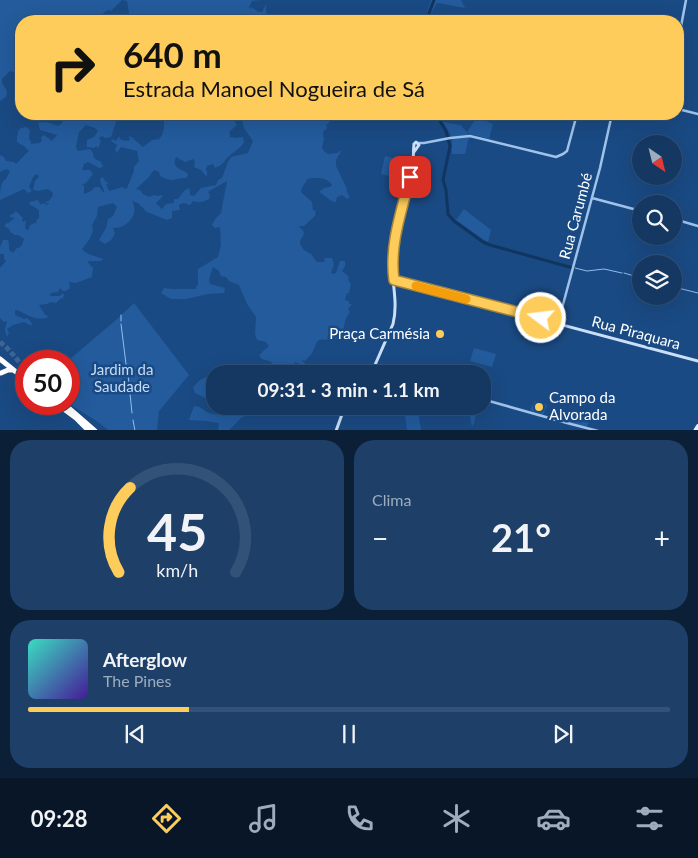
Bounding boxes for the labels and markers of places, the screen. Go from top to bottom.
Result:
pin [389,156,431,198]
place label: Praça Carmésia [329,324,430,342]
marker: Praça Carmésia [434,328,446,340]
place label: Campo da Alvorada [549,388,615,423]
marker: Campo da Alvorada [533,401,545,413]

